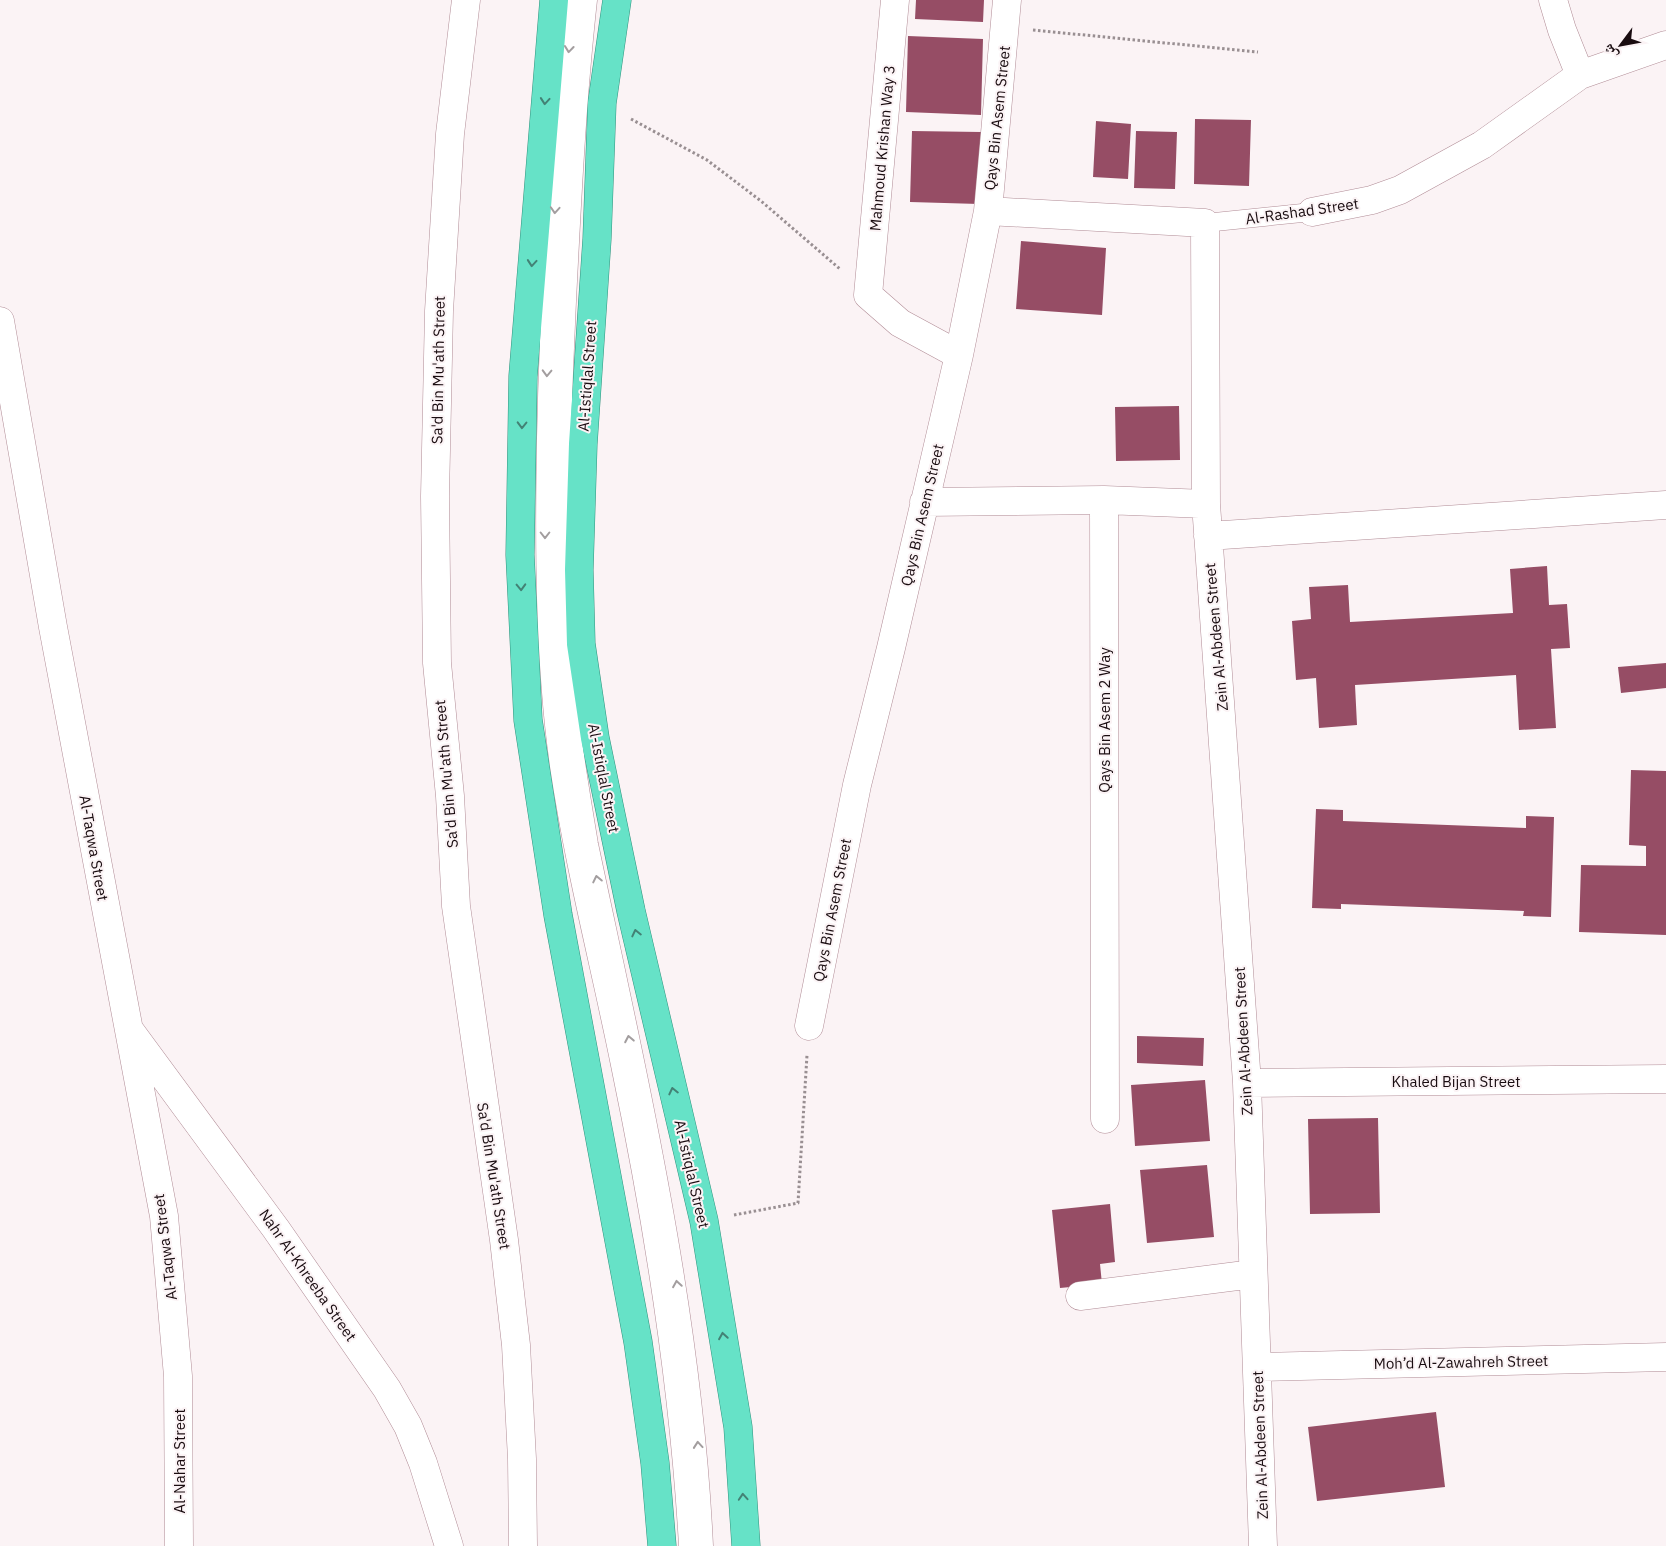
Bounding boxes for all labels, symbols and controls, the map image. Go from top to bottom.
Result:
north arrow [1596,20,1646,70]
text: ش [1598,41,1622,63]
one-way arrow [564,45,575,53]
street label: Qays Bin Asem Street [980,45,1014,191]
street label: Mahmoud Krishan Way 3 [865,64,899,232]
one-way arrow [540,97,551,105]
street label: Al-Rashad Street [1244,194,1360,228]
one-way arrow [550,207,561,215]
one-way arrow [527,259,538,267]
street label: Sa'd Bin Mu'ath Street [427,296,449,444]
street label: Al-Istiqlal Street [574,320,600,432]
one-way arrow [542,369,552,377]
one-way arrow [517,422,527,429]
street label: Qays Bin Asem Street [896,442,948,588]
one-way arrow [540,532,550,539]
street label: Zein Al-Abdeen Street [1200,562,1232,712]
one-way arrow [516,584,527,592]
street label: Qays Bin Asem 2 Way [1095,647,1114,793]
street label: Sa'd Bin Mu'ath Street [430,699,462,849]
street label: Al-Istiqlal Street [584,722,624,834]
street label: Al-Taqwa Street [75,794,113,902]
street label: Qays Bin Asem Street [809,837,855,983]
one-way arrow [592,875,603,884]
one-way arrow [631,929,642,938]
street label: Zein Al-Abdeen Street [1230,966,1256,1116]
one-way arrow [624,1034,635,1043]
street label: Khaled Bijan Street [1391,1072,1521,1091]
one-way arrow [668,1087,679,1096]
street label: Sa'd Bin Mu'ath Street [473,1101,515,1251]
street label: Al-Istiqlal Street [670,1118,714,1230]
street label: Al-Taqwa Street [149,1193,181,1301]
street label: Nahr Al-Khreeba Street [255,1205,361,1345]
one-way arrow [673,1279,683,1288]
one-way arrow [718,1332,728,1341]
street label: Moh’d Al-Zawahreh Street [1374,1351,1548,1373]
street label: Zein Al-Abdeen Street [1248,1370,1272,1520]
street label: Al-Nahar Street [170,1409,189,1513]
one-way arrow [692,1441,703,1449]
one-way arrow [737,1493,748,1501]

